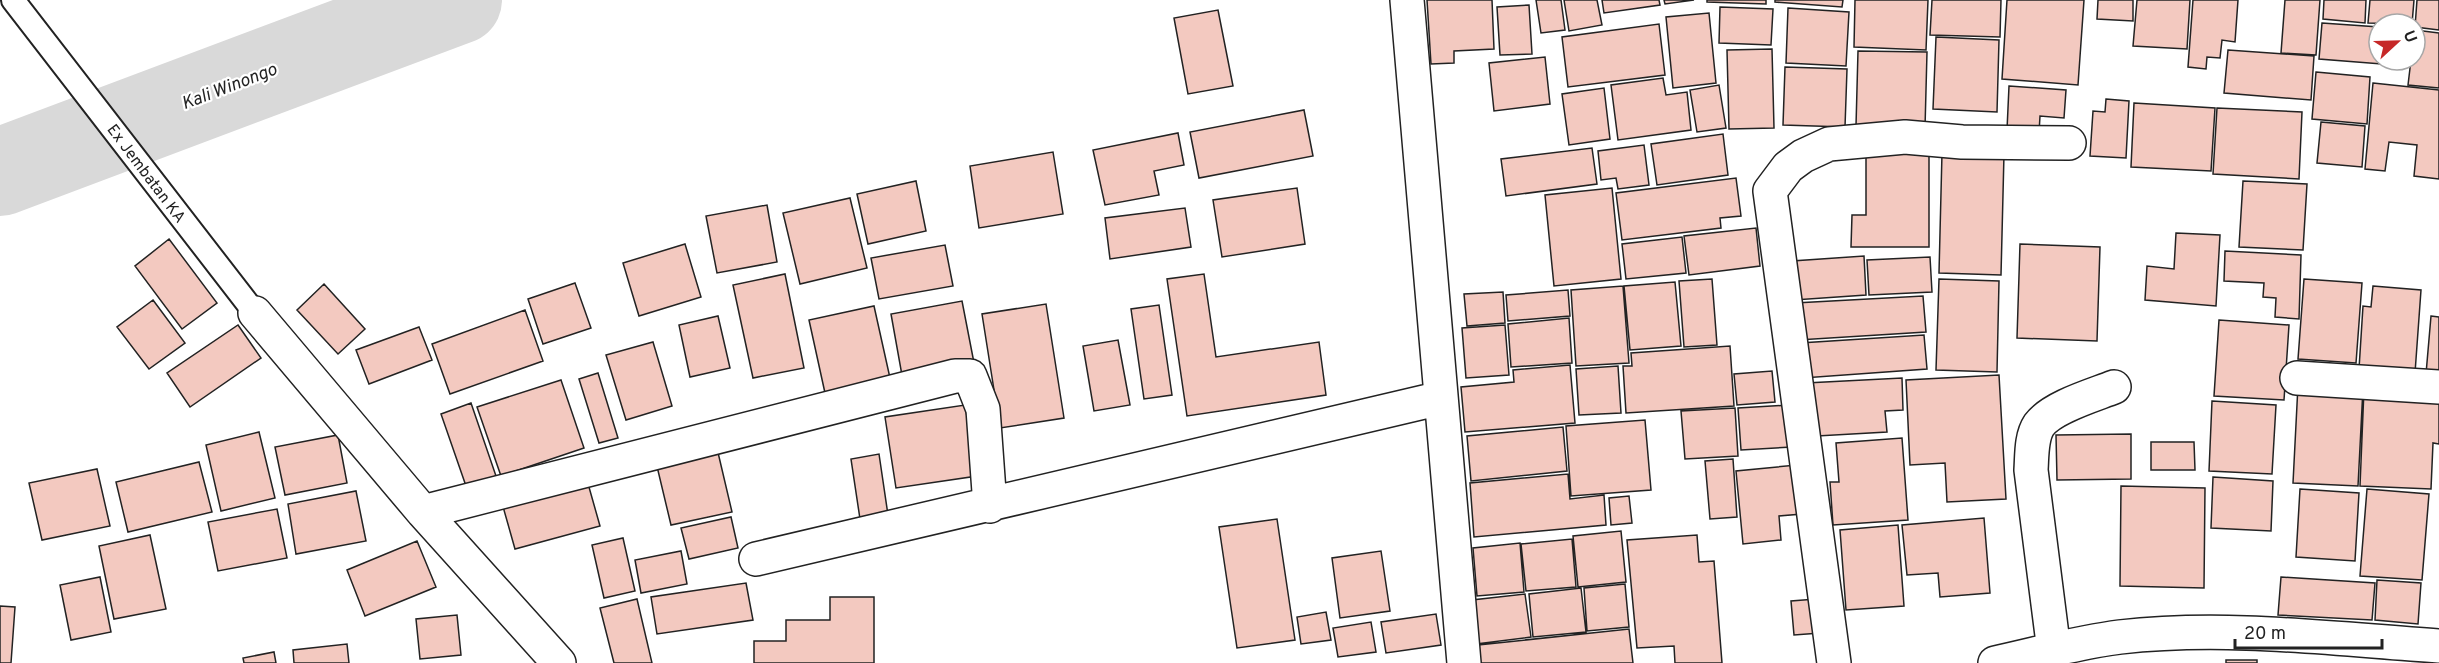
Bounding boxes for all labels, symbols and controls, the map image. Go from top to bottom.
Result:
north arrow [2367,12,2427,72]
text: U [2398,28,2420,46]
water label: Kali Winongo [179,59,281,116]
street label: Ex Jembatan KA [102,121,189,228]
scale bar [2235,612,2382,650]
text: 20 m [2244,623,2286,646]

